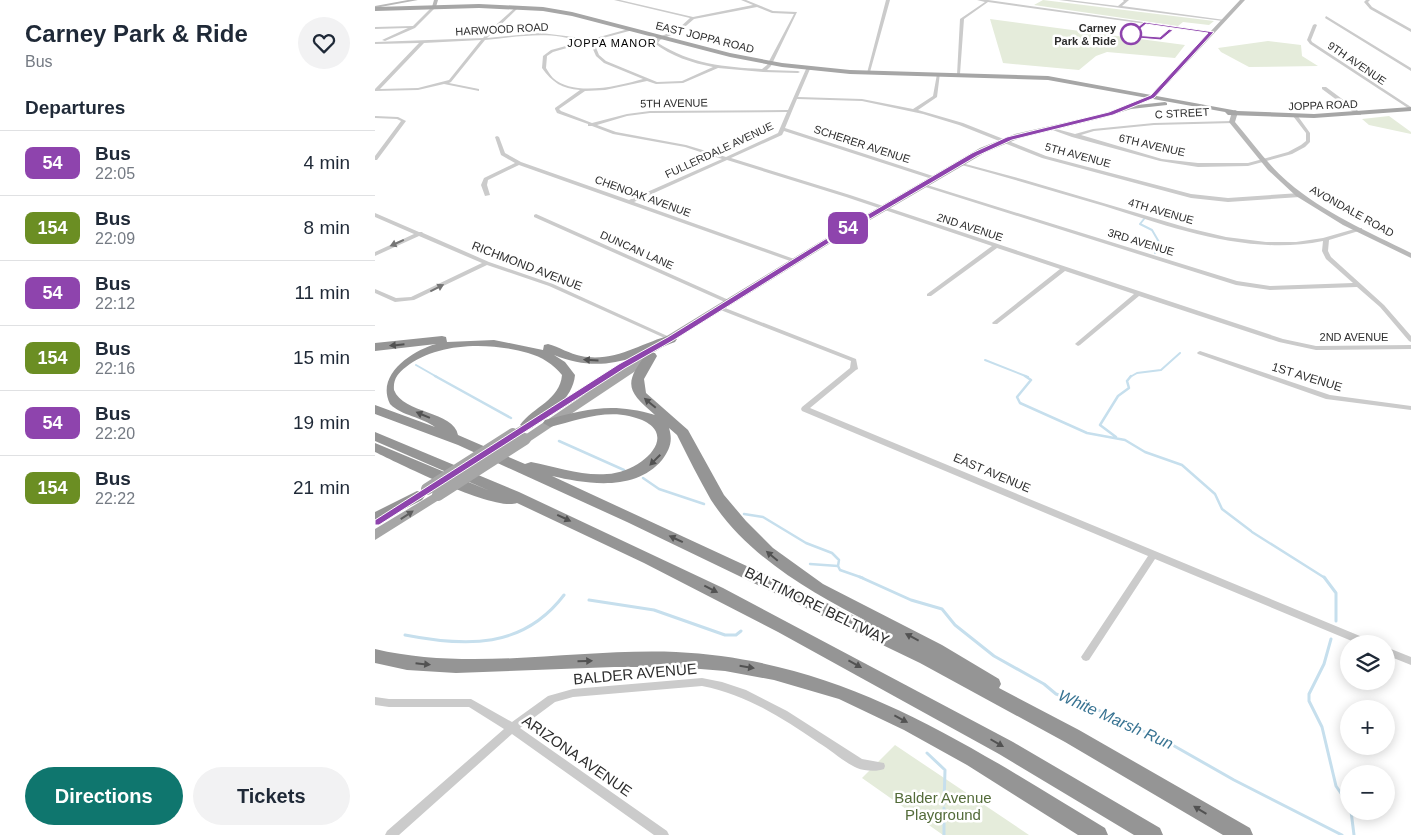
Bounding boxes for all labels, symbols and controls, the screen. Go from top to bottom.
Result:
button: heart [298,17,350,69]
street label: EAST JOPPA ROAD [655,19,756,55]
text: Carney Park & Ride [25,20,248,47]
street label: HARWOOD ROAD [455,21,549,37]
place label: Carney Park & Ride [1054,22,1117,47]
marker: Carney Park & Ride [1120,23,1142,45]
district label: JOPPA MANOR [567,37,657,49]
street label: 9TH AVENUE [1326,39,1388,87]
text: Bus [25,53,53,70]
street label: 5TH AVENUE [640,96,708,110]
text: Departures [25,97,125,118]
street label: JOPPA ROAD [1288,98,1358,112]
street label: C STREET [1155,106,1210,120]
street label: FULLERDALE AVENUE [663,120,775,180]
street label: SCHERER AVENUE [812,123,912,165]
street label: 6TH AVENUE [1118,132,1186,158]
street label: 5TH AVENUE [1044,140,1112,170]
text: Bus [95,143,131,164]
text: 4 min [304,152,350,173]
text: 54 [42,153,63,173]
text: 22:05 [95,165,135,182]
street label: CHENOAK AVENUE [593,173,693,219]
street label: AVONDALE ROAD [1308,183,1396,239]
street label: 4TH AVENUE [1127,196,1195,226]
text: Bus [95,208,131,229]
street label: 2ND AVENUE [935,211,1005,243]
line badge: 54 [825,212,871,244]
text: 8 min [304,217,350,238]
text: 154 [37,218,68,238]
text: 54 [838,218,858,238]
street label: 3RD AVENUE [1106,226,1176,258]
street label: DUNCAN LANE [599,228,675,272]
text: 22:09 [95,230,135,247]
street label: RICHMOND AVENUE [470,238,584,294]
one-way arrow [390,240,404,248]
text: Bus [95,273,131,294]
text: 11 min [294,282,350,303]
text: 54 [42,283,63,303]
one-way arrow [430,284,444,292]
text: 22:12 [95,295,135,312]
street label: 2ND AVENUE [1320,331,1388,343]
text: Bus [95,338,131,359]
one-way arrow [389,341,405,349]
text: 15 min [293,347,350,368]
text: 154 [37,348,68,368]
one-way arrow [583,356,599,364]
text: 22:16 [95,360,135,377]
street label: 1ST AVENUE [1270,360,1344,394]
one-way arrow [644,398,656,409]
text: Bus [95,403,131,424]
one-way arrow [415,411,430,418]
text: 19 min [293,412,350,433]
text: 54 [42,413,63,433]
text: 22:20 [95,425,135,442]
street label: EAST AVENUE [951,450,1033,496]
one-way arrow [649,453,661,465]
text: Bus [95,468,131,489]
text: 21 min [293,477,350,498]
text: 154 [37,478,68,498]
text: 22:22 [95,490,135,507]
one-way arrow [400,511,413,520]
one-way arrow [557,515,571,523]
one-way arrow [669,535,683,543]
one-way arrow [766,550,779,561]
street label: BALTIMORE BELTWAY [742,563,892,648]
one-way arrow [703,585,718,593]
one-way arrow [904,633,919,641]
map controls [1340,635,1395,820]
button: layers [1340,635,1395,690]
one-way arrow [578,657,594,665]
street label: BALDER AVENUE [572,660,697,687]
one-way arrow [847,660,862,668]
one-way arrow [415,661,431,669]
one-way arrow [740,664,756,672]
water label: White Marsh Run [1056,687,1176,752]
button: + [1340,700,1395,755]
street label: ARIZONA AVENUE [519,711,635,800]
one-way arrow [893,715,908,723]
one-way arrow [989,739,1004,747]
button: − [1340,765,1395,820]
button: Directions [25,767,183,825]
button: Tickets [193,767,350,825]
park label: Balder Avenue Playground [894,789,992,823]
one-way arrow [1194,806,1207,815]

